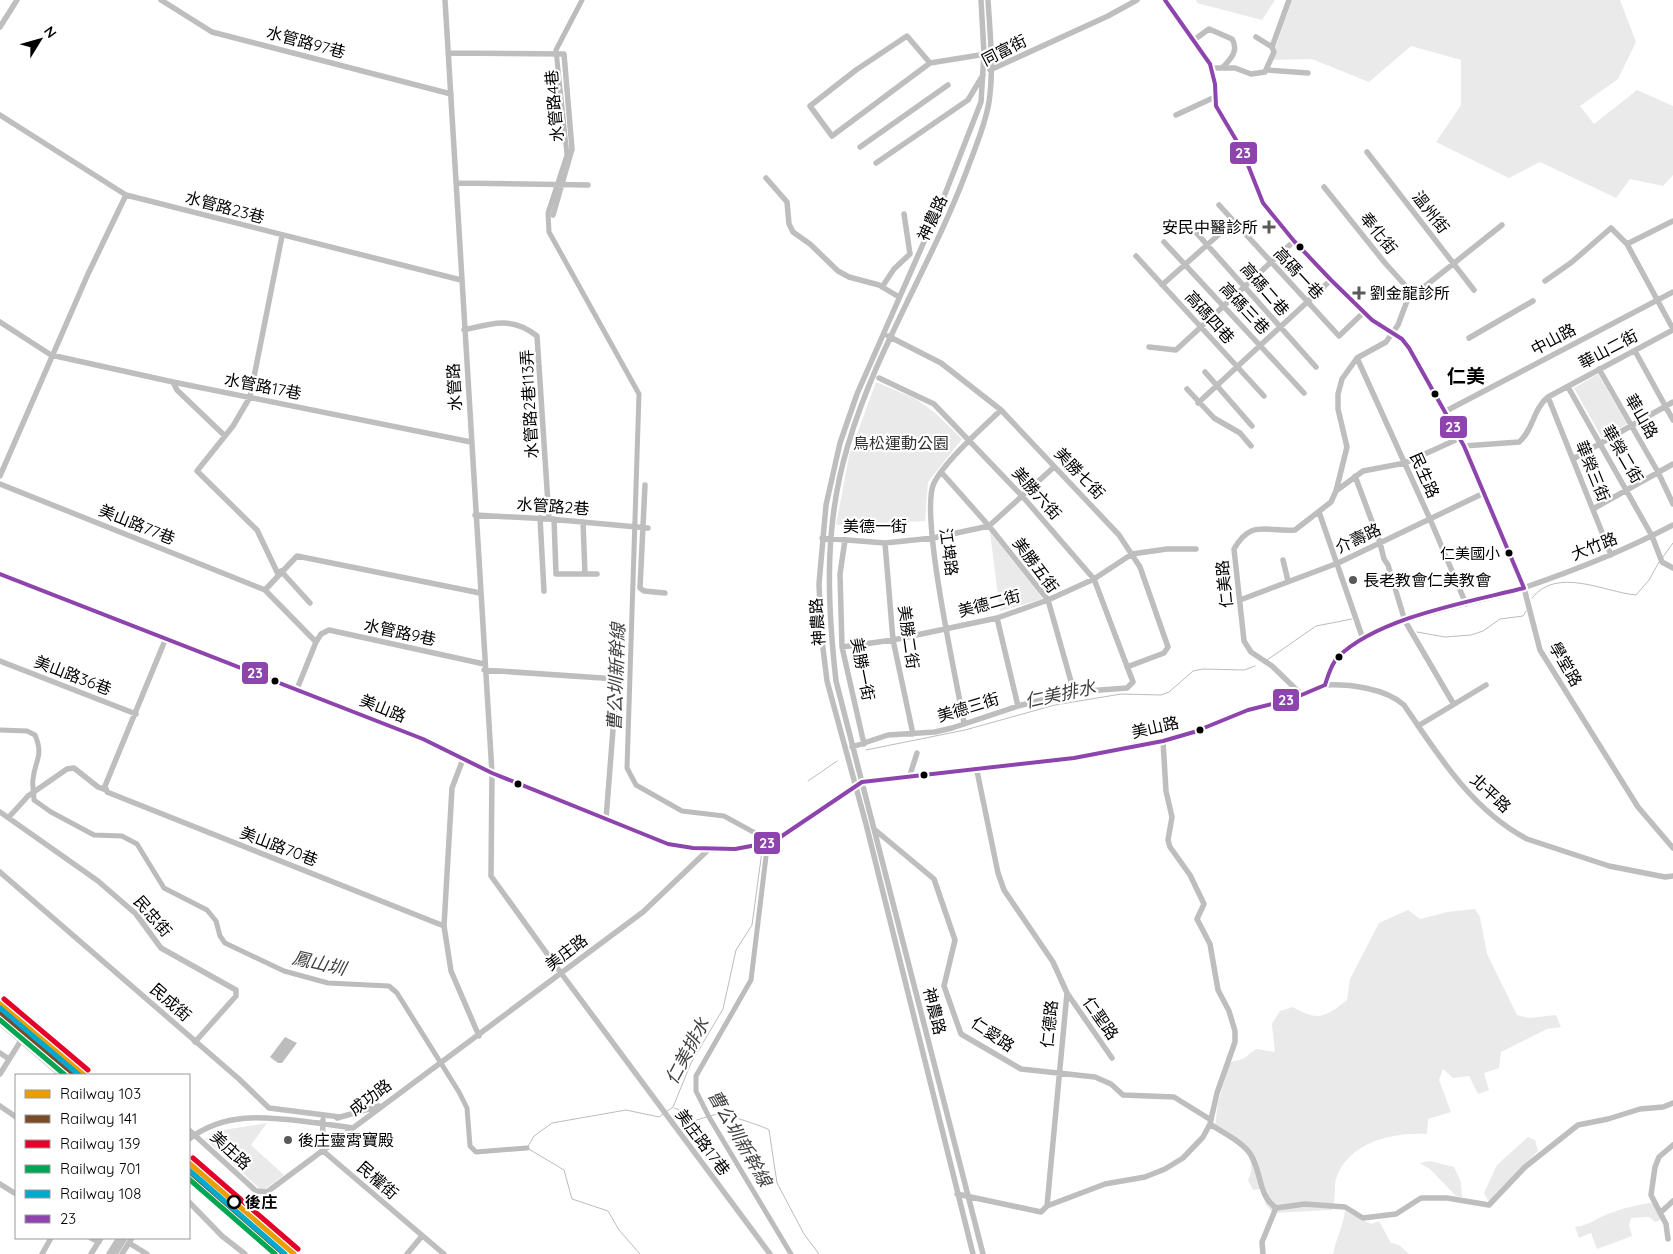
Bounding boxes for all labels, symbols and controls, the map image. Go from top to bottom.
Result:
north arrow [15,15,65,65]
street label: 水管路97巷 [264,22,348,62]
text: N [40,23,61,42]
street label: 同富街 [978,30,1030,70]
street label: 水管路4巷 [541,69,567,143]
line badge: 23 [1229,141,1258,165]
text: 23 [1235,144,1251,162]
street label: 水管路23巷 [183,187,267,227]
street label: 溫州街 [1408,187,1454,237]
street label: 神農路 [913,192,951,244]
street label: 奉化街 [1356,208,1402,258]
place label: 安民中醫診所 [1162,217,1258,237]
marker: 安民中醫診所 [1262,220,1276,234]
unlabelled marker [1295,242,1305,252]
street label: 高碼一巷 [1270,243,1328,303]
street label: 高碼二巷 [1236,258,1294,320]
street label: 高碼三巷 [1216,278,1274,338]
place label: 劉金龍診所 [1370,283,1450,303]
marker: 劉金龍診所 [1352,286,1366,300]
street label: 高碼四巷 [1181,287,1239,347]
street label: 中山路 [1527,319,1579,359]
street label: 華山二街 [1575,325,1641,373]
street label: 水管路2巷113弄 [516,349,542,459]
street label: 水管路 [443,363,465,411]
district label: 仁美 [1447,364,1485,388]
street label: 水管路17巷 [223,369,303,403]
unlabelled marker [1430,389,1440,399]
street label: 華山路 [1621,390,1663,442]
line badge: 23 [1439,415,1468,439]
text: 23 [1445,418,1461,436]
street label: 華榮二街 [1598,421,1648,487]
park label: 鳥松運動公園 [853,433,949,453]
street label: 華榮三街 [1572,438,1614,504]
street label: 美勝七街 [1051,443,1109,503]
street label: 民生路 [1406,449,1444,501]
street label: 美勝六街 [1008,463,1066,523]
street label: 水管路2巷 [516,493,590,519]
street label: 美山路77巷 [96,500,178,548]
street label: 美德一街 [843,516,907,536]
street label: 介壽路 [1332,519,1384,557]
street label: 江埤路 [936,527,962,577]
street label: 大竹路 [1568,528,1620,564]
street label: 美勝五街 [1009,533,1063,597]
place label: 仁美國小 [1440,544,1500,563]
marker: 仁美國小 [1504,548,1514,558]
street label: 仁美路 [1212,559,1236,609]
place label: 長老教會仁美教會 [1363,570,1491,590]
marker: 長老教會仁美教會 [1347,574,1359,586]
street label: 美德二街 [955,585,1023,621]
street label: 神農路 [805,597,829,647]
street label: 美勝二街 [895,604,923,670]
street label: 水管路9巷 [362,615,438,649]
water label: 曹公圳新幹線 [603,621,629,731]
street label: 美勝一街 [847,636,879,702]
street label: 學堂路 [1545,638,1587,690]
street label: 美山路36巷 [32,651,114,699]
unlabelled marker [1334,652,1344,662]
line badge: 23 [241,661,269,685]
text: 23 [247,664,263,682]
water label: 仁美排水 [1022,675,1099,713]
unlabelled marker [270,676,280,686]
street label: 美德三街 [934,688,1002,726]
line badge: 23 [1272,688,1300,712]
street label: 美山路 [357,690,409,726]
text: 23 [1278,691,1294,709]
street label: 美山路 [1129,712,1181,742]
unlabelled marker [1195,725,1205,735]
street label: 北平路 [1467,769,1515,817]
unlabelled marker [919,770,929,780]
unlabelled marker [513,779,523,789]
street label: 美山路70巷 [237,822,321,870]
line badge: 23 [753,831,781,855]
text: 23 [759,834,775,852]
street label: 民忠街 [130,891,176,941]
street label: 美庄路 [541,930,591,974]
water label: 鳳山圳 [290,946,351,981]
street label: 民成街 [146,979,196,1025]
street label: 神農路 [919,985,951,1037]
street label: 仁聖路 [1079,993,1123,1043]
street label: 仁德路 [1037,999,1061,1049]
street label: 仁愛路 [968,1012,1018,1056]
water label: 仁美排水 [660,1013,715,1088]
legend [15,1074,190,1239]
street label: 成功路 [345,1075,395,1119]
text: Railway 103 [60,1084,141,1103]
water label: 曹公圳新幹線 [703,1085,778,1192]
street label: 美庄路17巷 [672,1105,734,1179]
text: Railway 141 [60,1109,137,1128]
street label: 美庄路 [207,1126,255,1174]
place label: 後庄靈霄寶殿 [298,1130,394,1150]
text: Railway 139 [60,1134,140,1153]
marker: 後庄靈霄寶殿 [282,1134,294,1146]
street label: 民權街 [353,1157,403,1203]
text: Railway 701 [60,1159,141,1178]
text: Railway 108 [60,1184,141,1203]
place label: 後庄 [245,1192,277,1212]
marker: 後庄 [227,1195,241,1209]
text: 23 [60,1209,76,1228]

